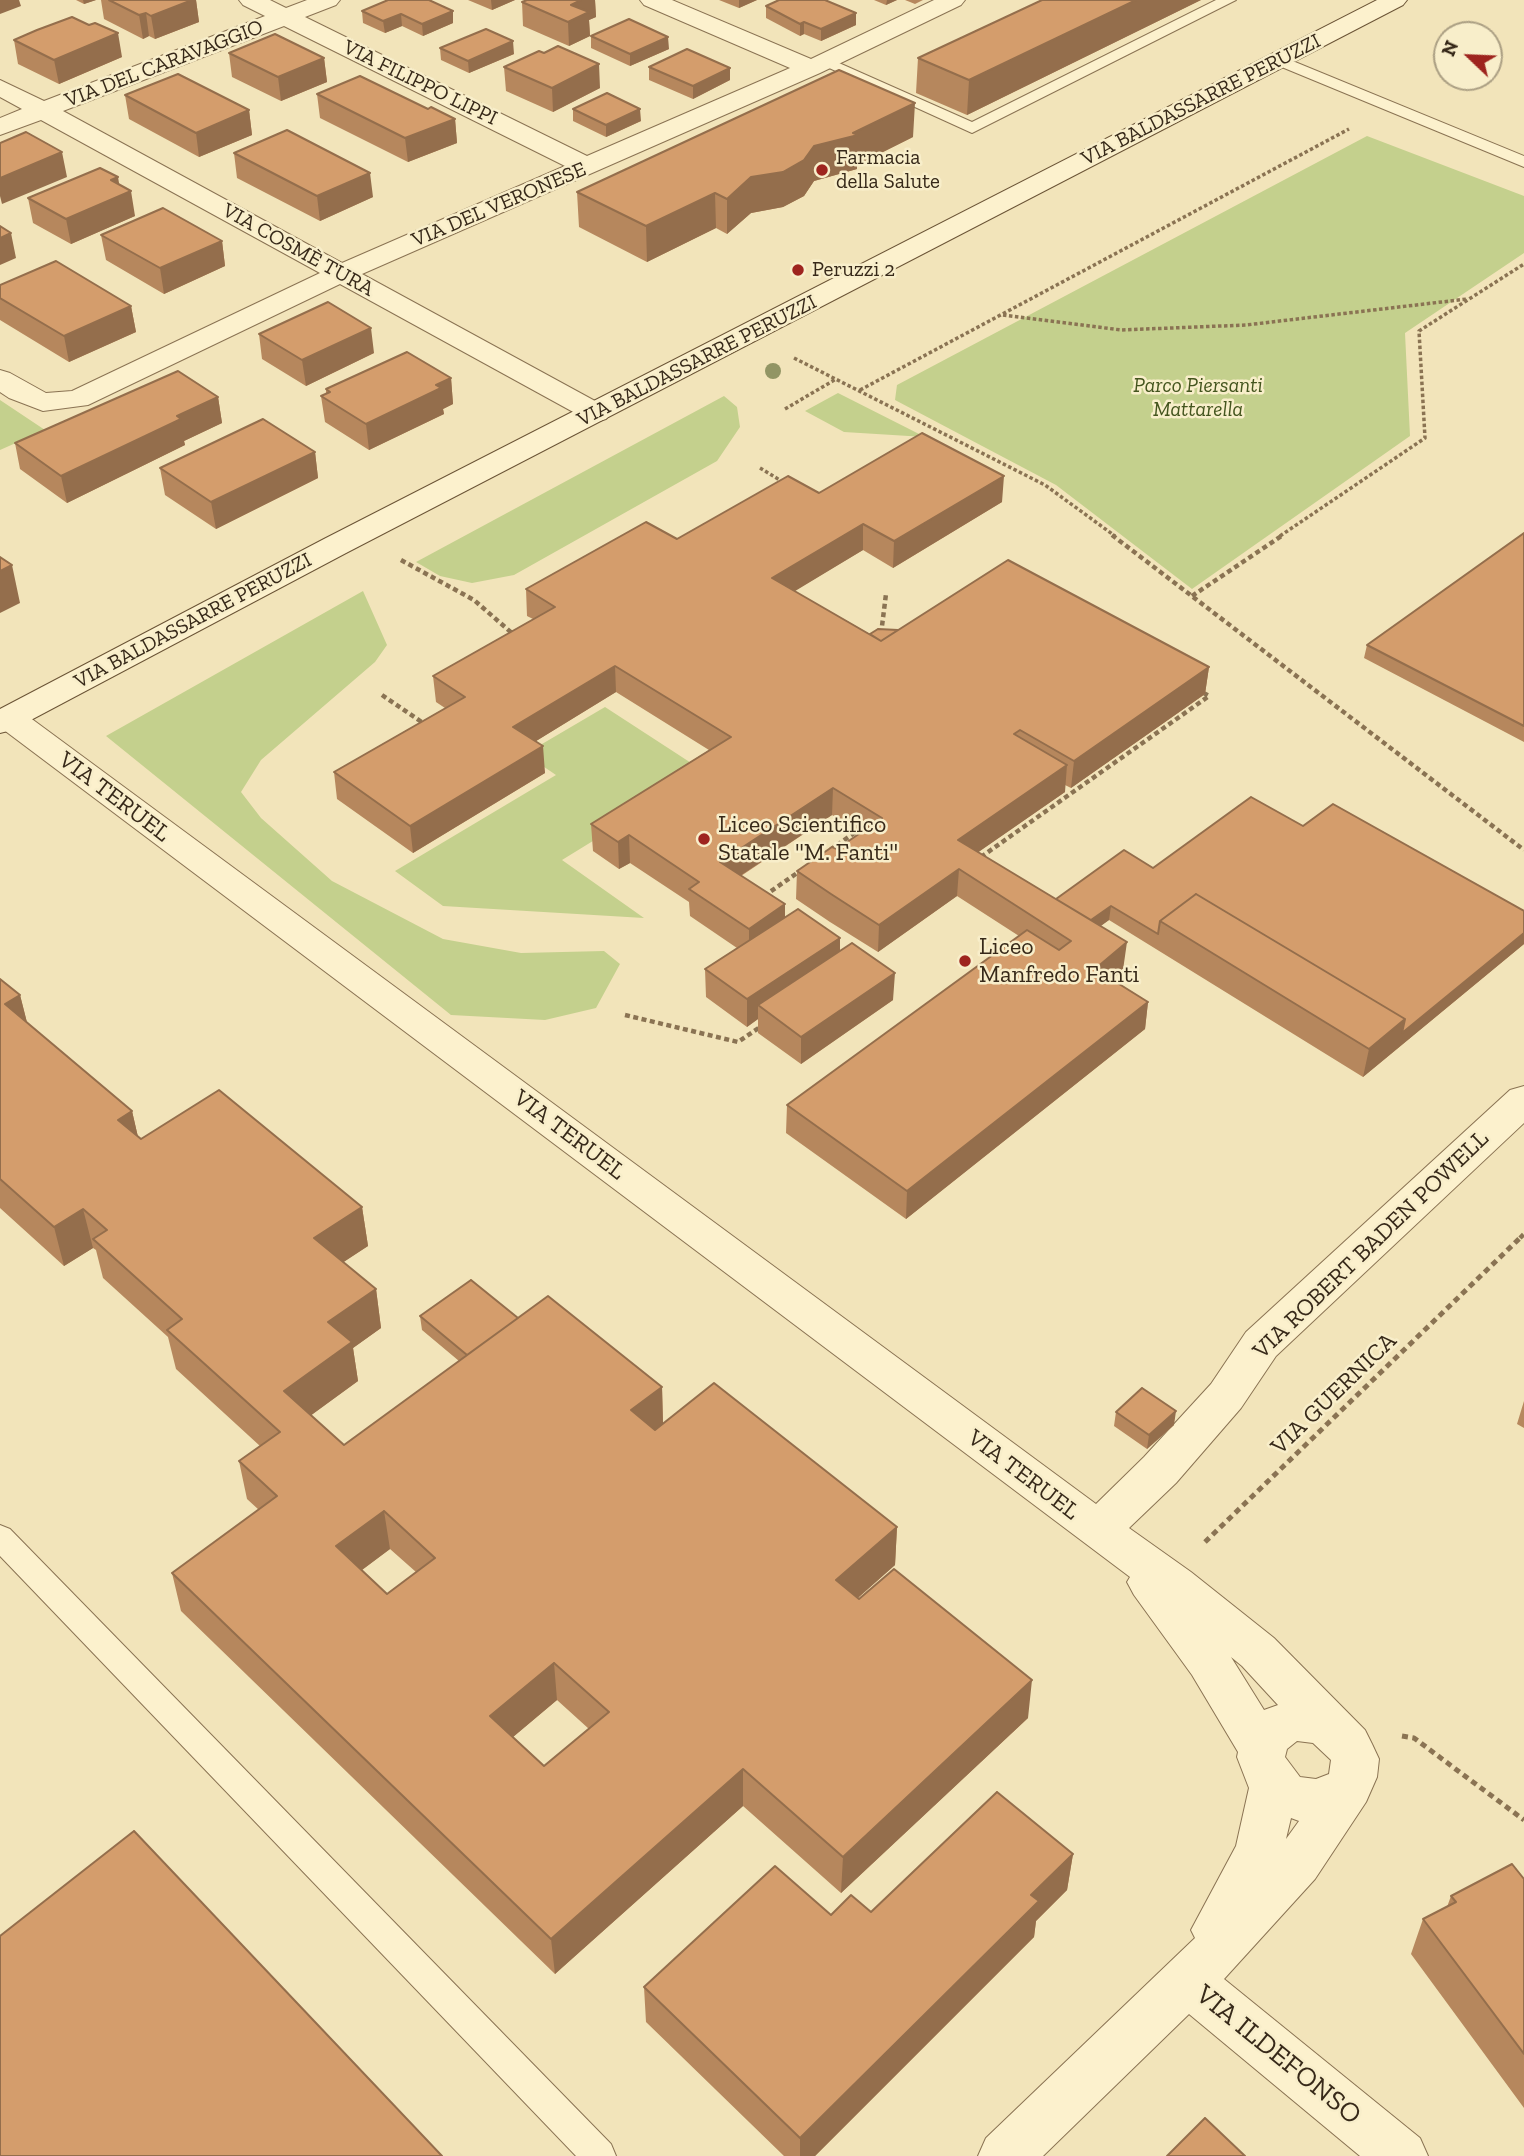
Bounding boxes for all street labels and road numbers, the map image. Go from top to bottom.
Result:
street label: VIA DEL CARAVAGGIO [61,15,267,113]
street label: VIA BALDASSARRE PERUZZI [1077,29,1325,171]
street label: VIA FILIPPO LIPPI [339,35,501,131]
street label: VIA DEL VERONESE [408,157,590,253]
street label: VIA COSMÈ TURA [218,198,378,302]
street label: VIA BALDASSARRE PERUZZI [573,290,821,432]
street label: VIA BALDASSARRE PERUZZI [70,548,316,694]
street label: VIA TERUEL [53,746,175,848]
street label: VIA TERUEL [508,1084,630,1186]
street label: VIA ROBERT BADEN POWELL [1247,1125,1495,1365]
street label: VIA GUERNICA [1265,1327,1403,1461]
street label: VIA TERUEL [962,1424,1084,1526]
street label: VIA ILDEFONSO [1188,1978,1368,2132]

